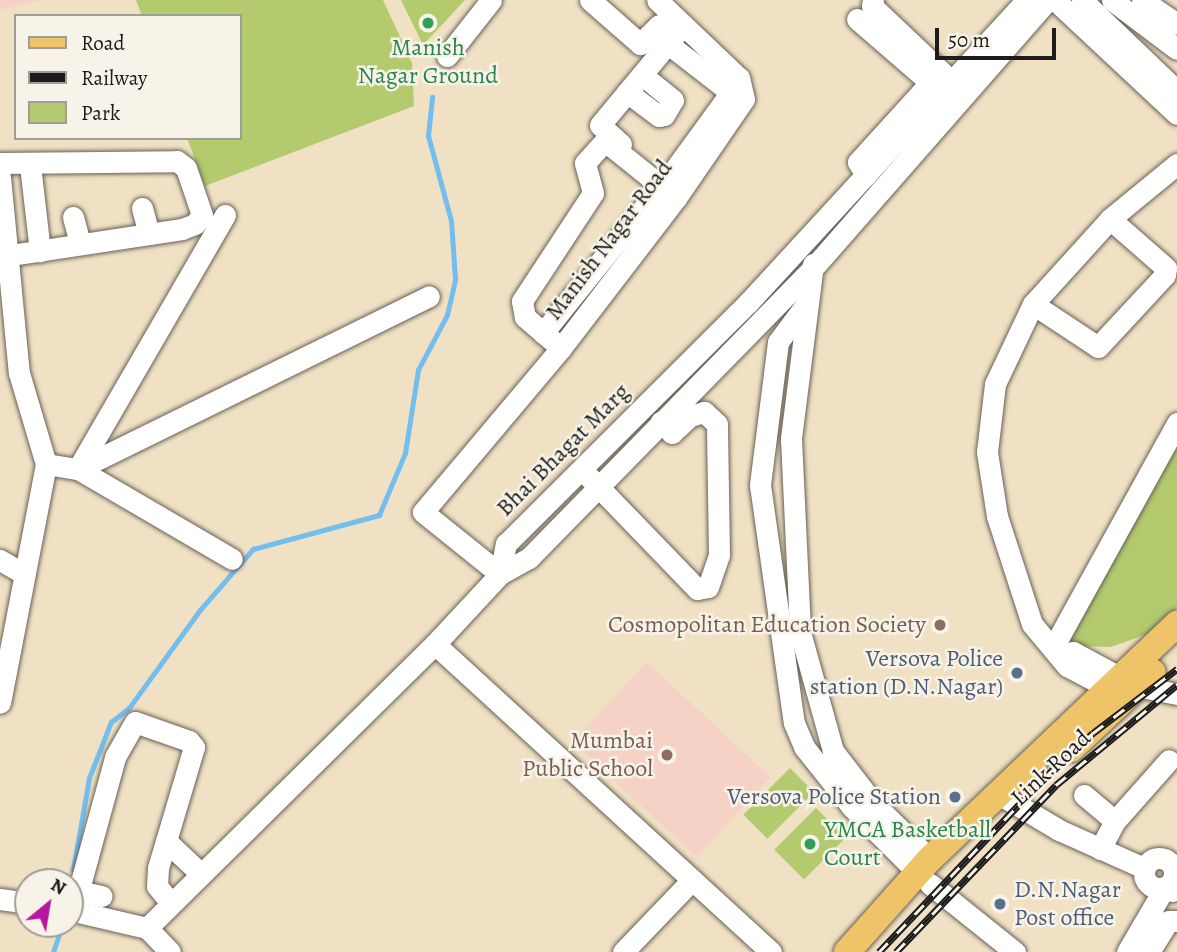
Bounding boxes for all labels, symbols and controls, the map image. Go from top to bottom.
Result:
legend [14,14,242,140]
scale bar [939,14,1060,58]
marker: Manish Nagar Ground [420,15,436,31]
text: 50 m [948,26,990,54]
text: Road [81,29,125,57]
place label: Manish Nagar Ground [358,34,498,90]
text: Railway [81,64,147,92]
text: Park [81,99,120,127]
street label: Manish Nagar Road [539,154,679,326]
street label: Bhai Bhagat Marg [491,378,635,522]
place label: Cosmopolitan Education Society [608,611,926,639]
marker: Cosmopolitan Education Society [932,617,948,633]
place label: Versova Police station (D.N.Nagar) [810,645,1003,701]
marker: Versova Police station (D.N.Nagar) [1009,665,1025,681]
street label: Link Road [1005,724,1097,812]
place label: Mumbai Public School [522,727,653,783]
marker: Mumbai Public School [659,747,675,763]
place label: Versova Police Station [727,783,941,811]
marker: Versova Police Station [947,789,963,805]
place label: YMCA Basketball Court [824,816,991,872]
marker: YMCA Basketball Court [802,836,818,852]
north arrow [14,868,84,938]
text: N [46,872,71,901]
place label: D.N.Nagar Post office [1014,876,1121,932]
marker: D.N.Nagar Post office [992,896,1008,912]

